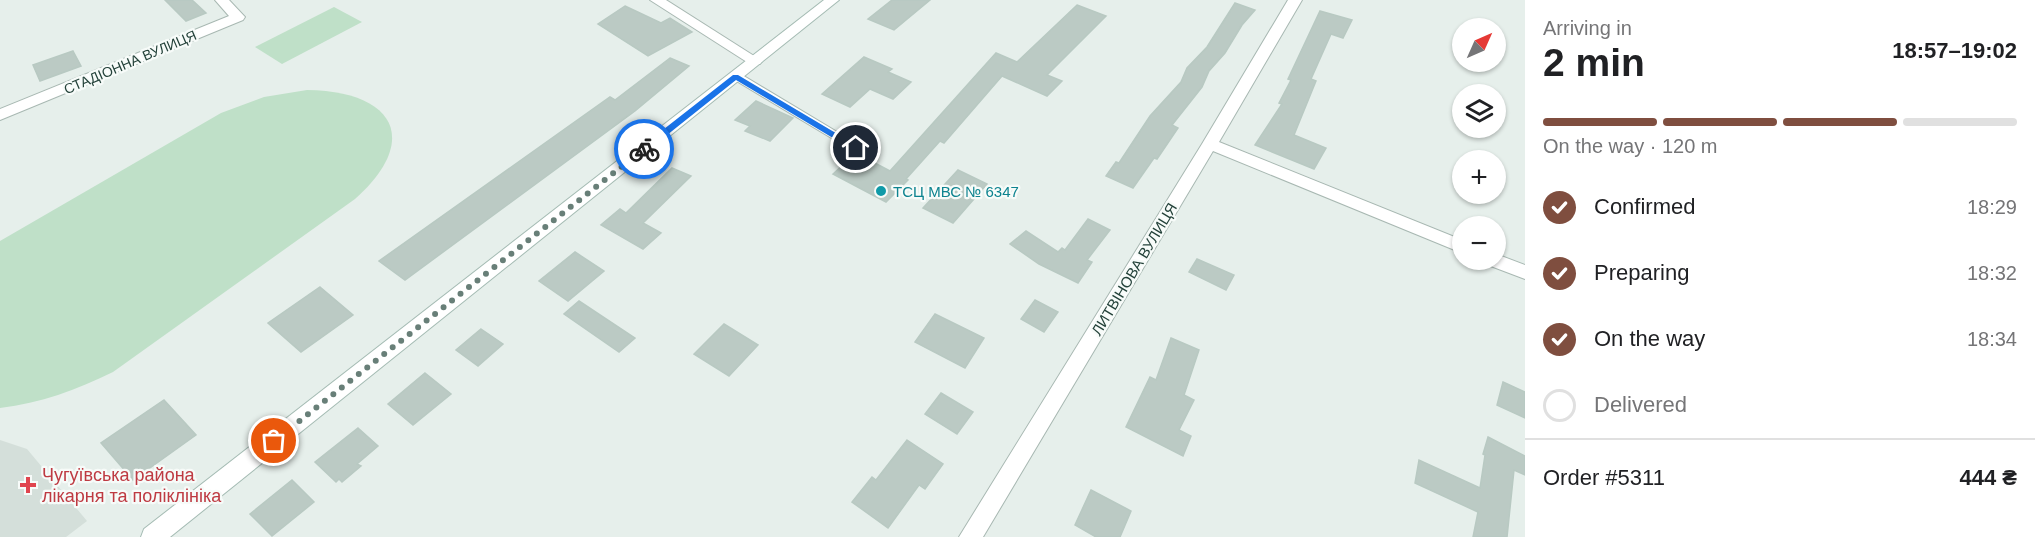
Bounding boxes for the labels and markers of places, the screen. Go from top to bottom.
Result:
pin [830,122,881,173]
place label: ТСЦ МВС № 6347 [893,183,1019,200]
marker: ТСЦ МВС № 6347 [874,184,888,198]
pin [248,415,299,466]
place label: Чугуївська района лікарня та поліклініка [42,465,222,506]
marker: Чугуївська района лікарня та поліклініка [19,476,37,494]

